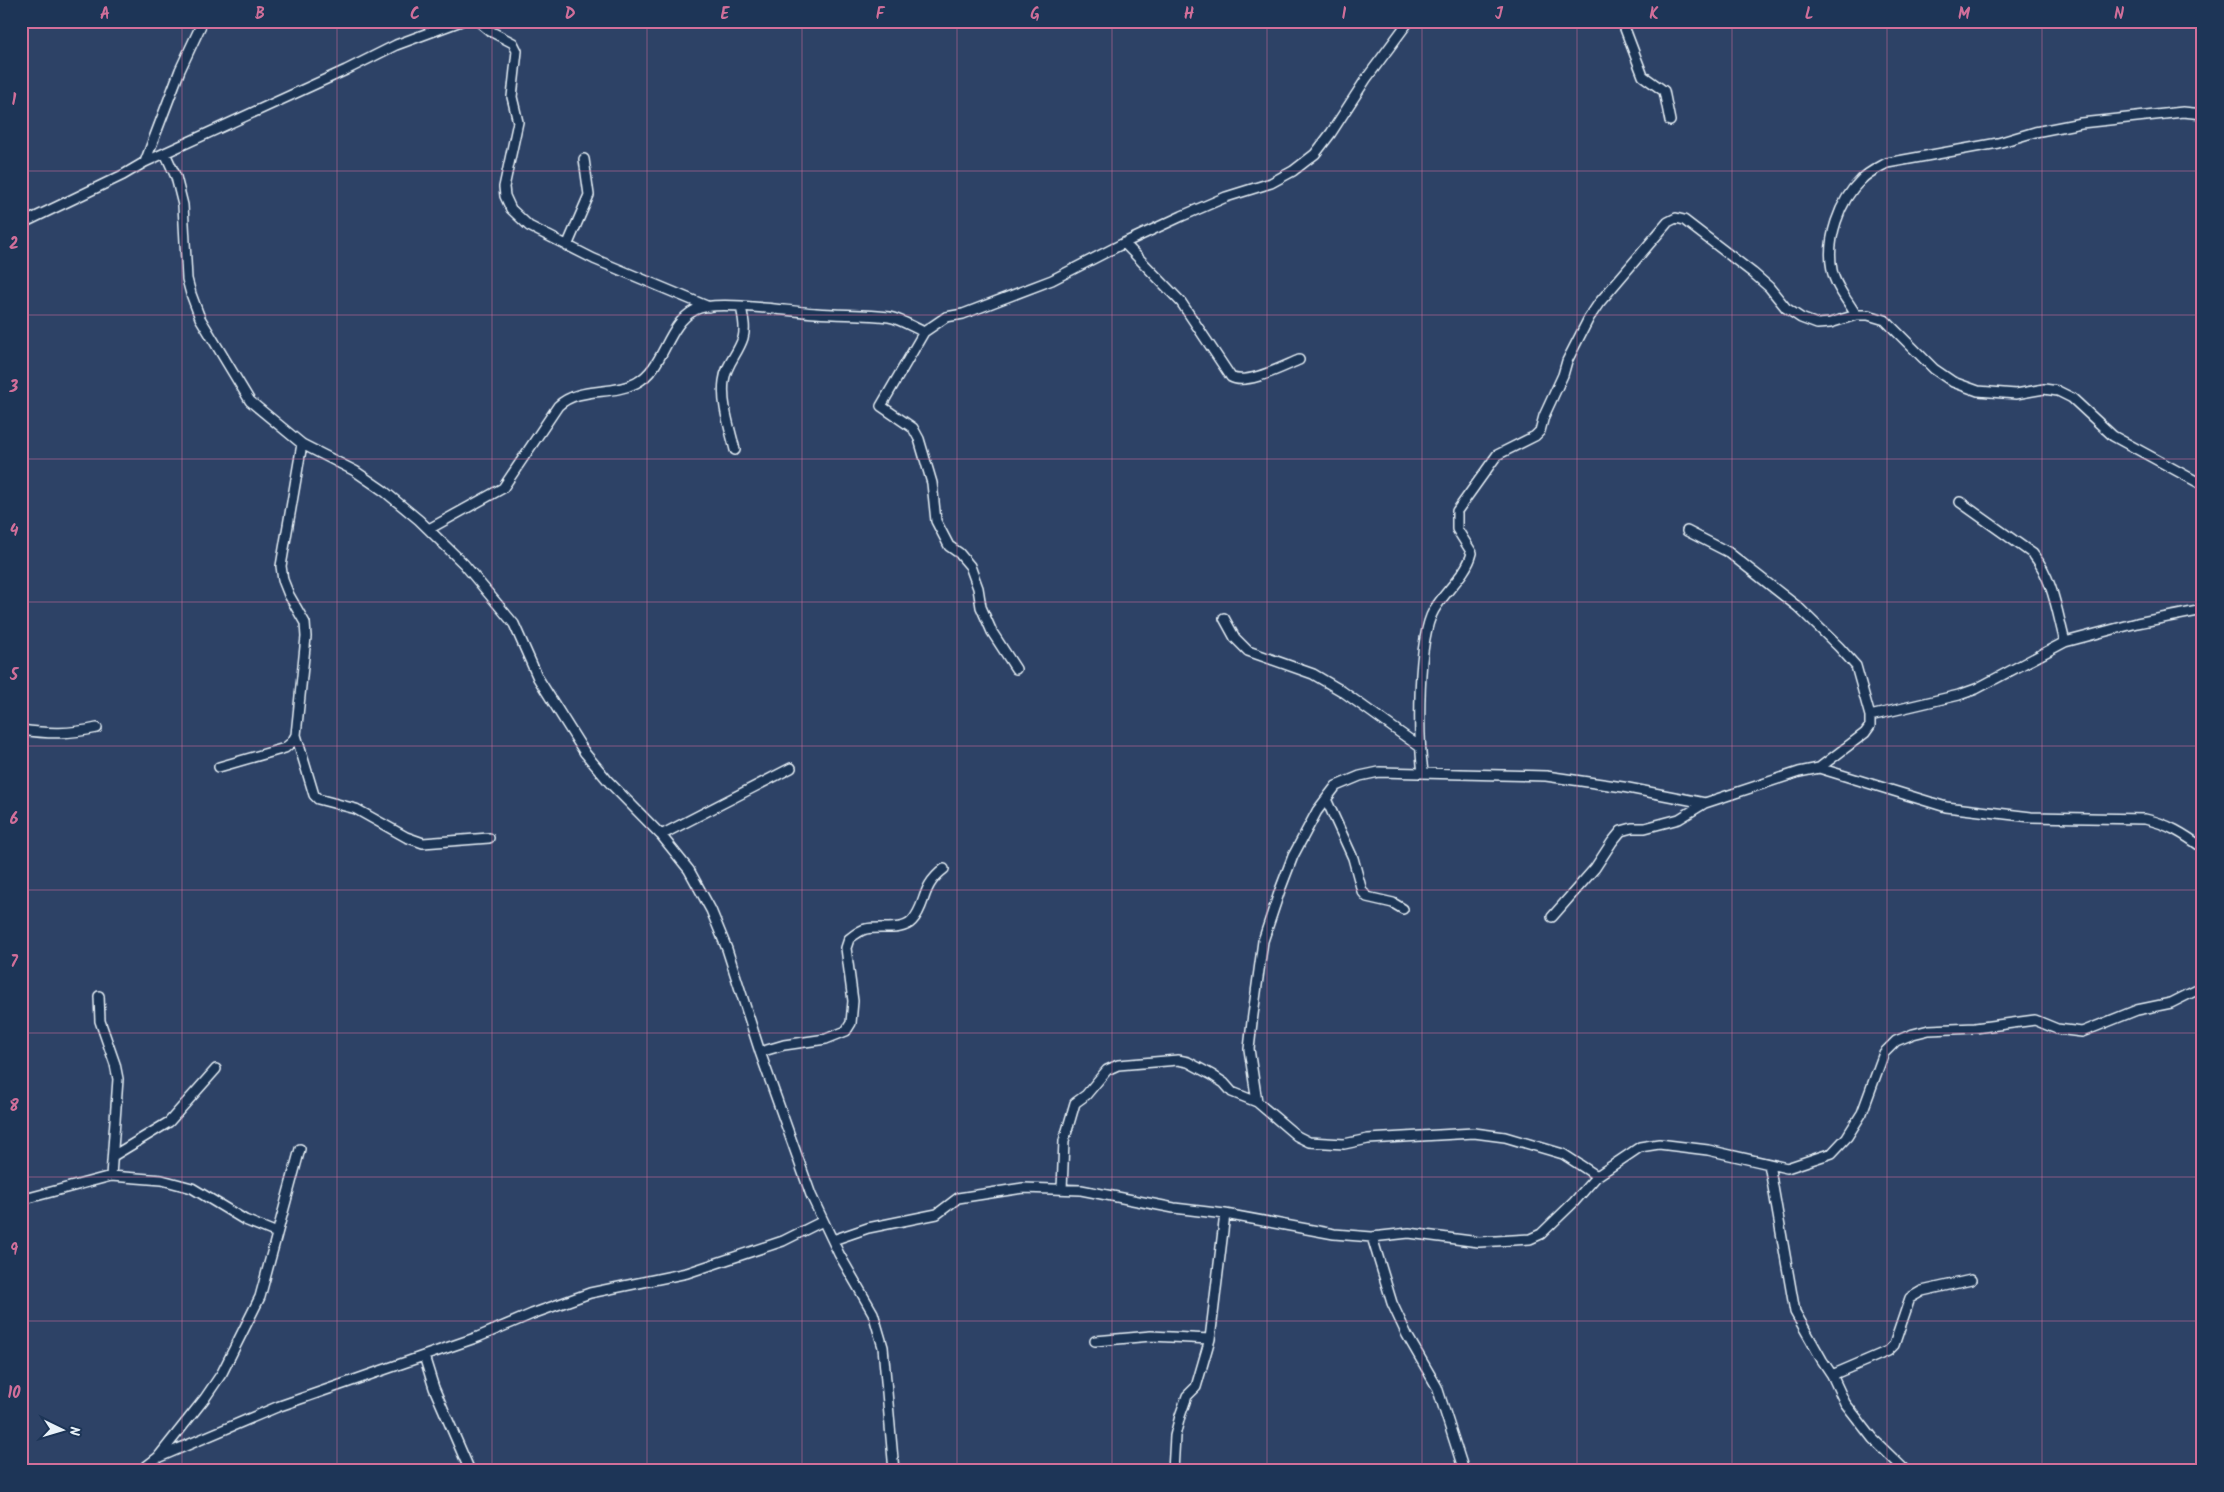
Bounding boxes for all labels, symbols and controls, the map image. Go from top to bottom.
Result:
text: A [100,2,110,27]
text: B [255,2,265,27]
text: C [410,2,420,27]
text: D [565,2,576,27]
text: E [721,2,731,27]
text: F [876,2,886,27]
text: G [1030,2,1040,27]
text: H [1184,2,1194,27]
text: I [1342,2,1347,27]
text: J [1495,2,1504,27]
text: K [1649,2,1659,27]
text: L [1805,2,1813,27]
text: M [1958,2,1971,27]
text: N [2114,2,2124,27]
text: 1 [12,88,17,113]
text: 2 [9,232,19,257]
text: 3 [9,375,19,400]
text: 4 [10,519,19,544]
text: 5 [9,663,20,688]
text: 6 [10,807,19,832]
text: 7 [10,950,18,975]
text: 8 [9,1094,19,1119]
text: 9 [10,1238,18,1263]
text: 10 [7,1381,21,1406]
north arrow [38,1404,88,1454]
text: N [63,1426,85,1437]

